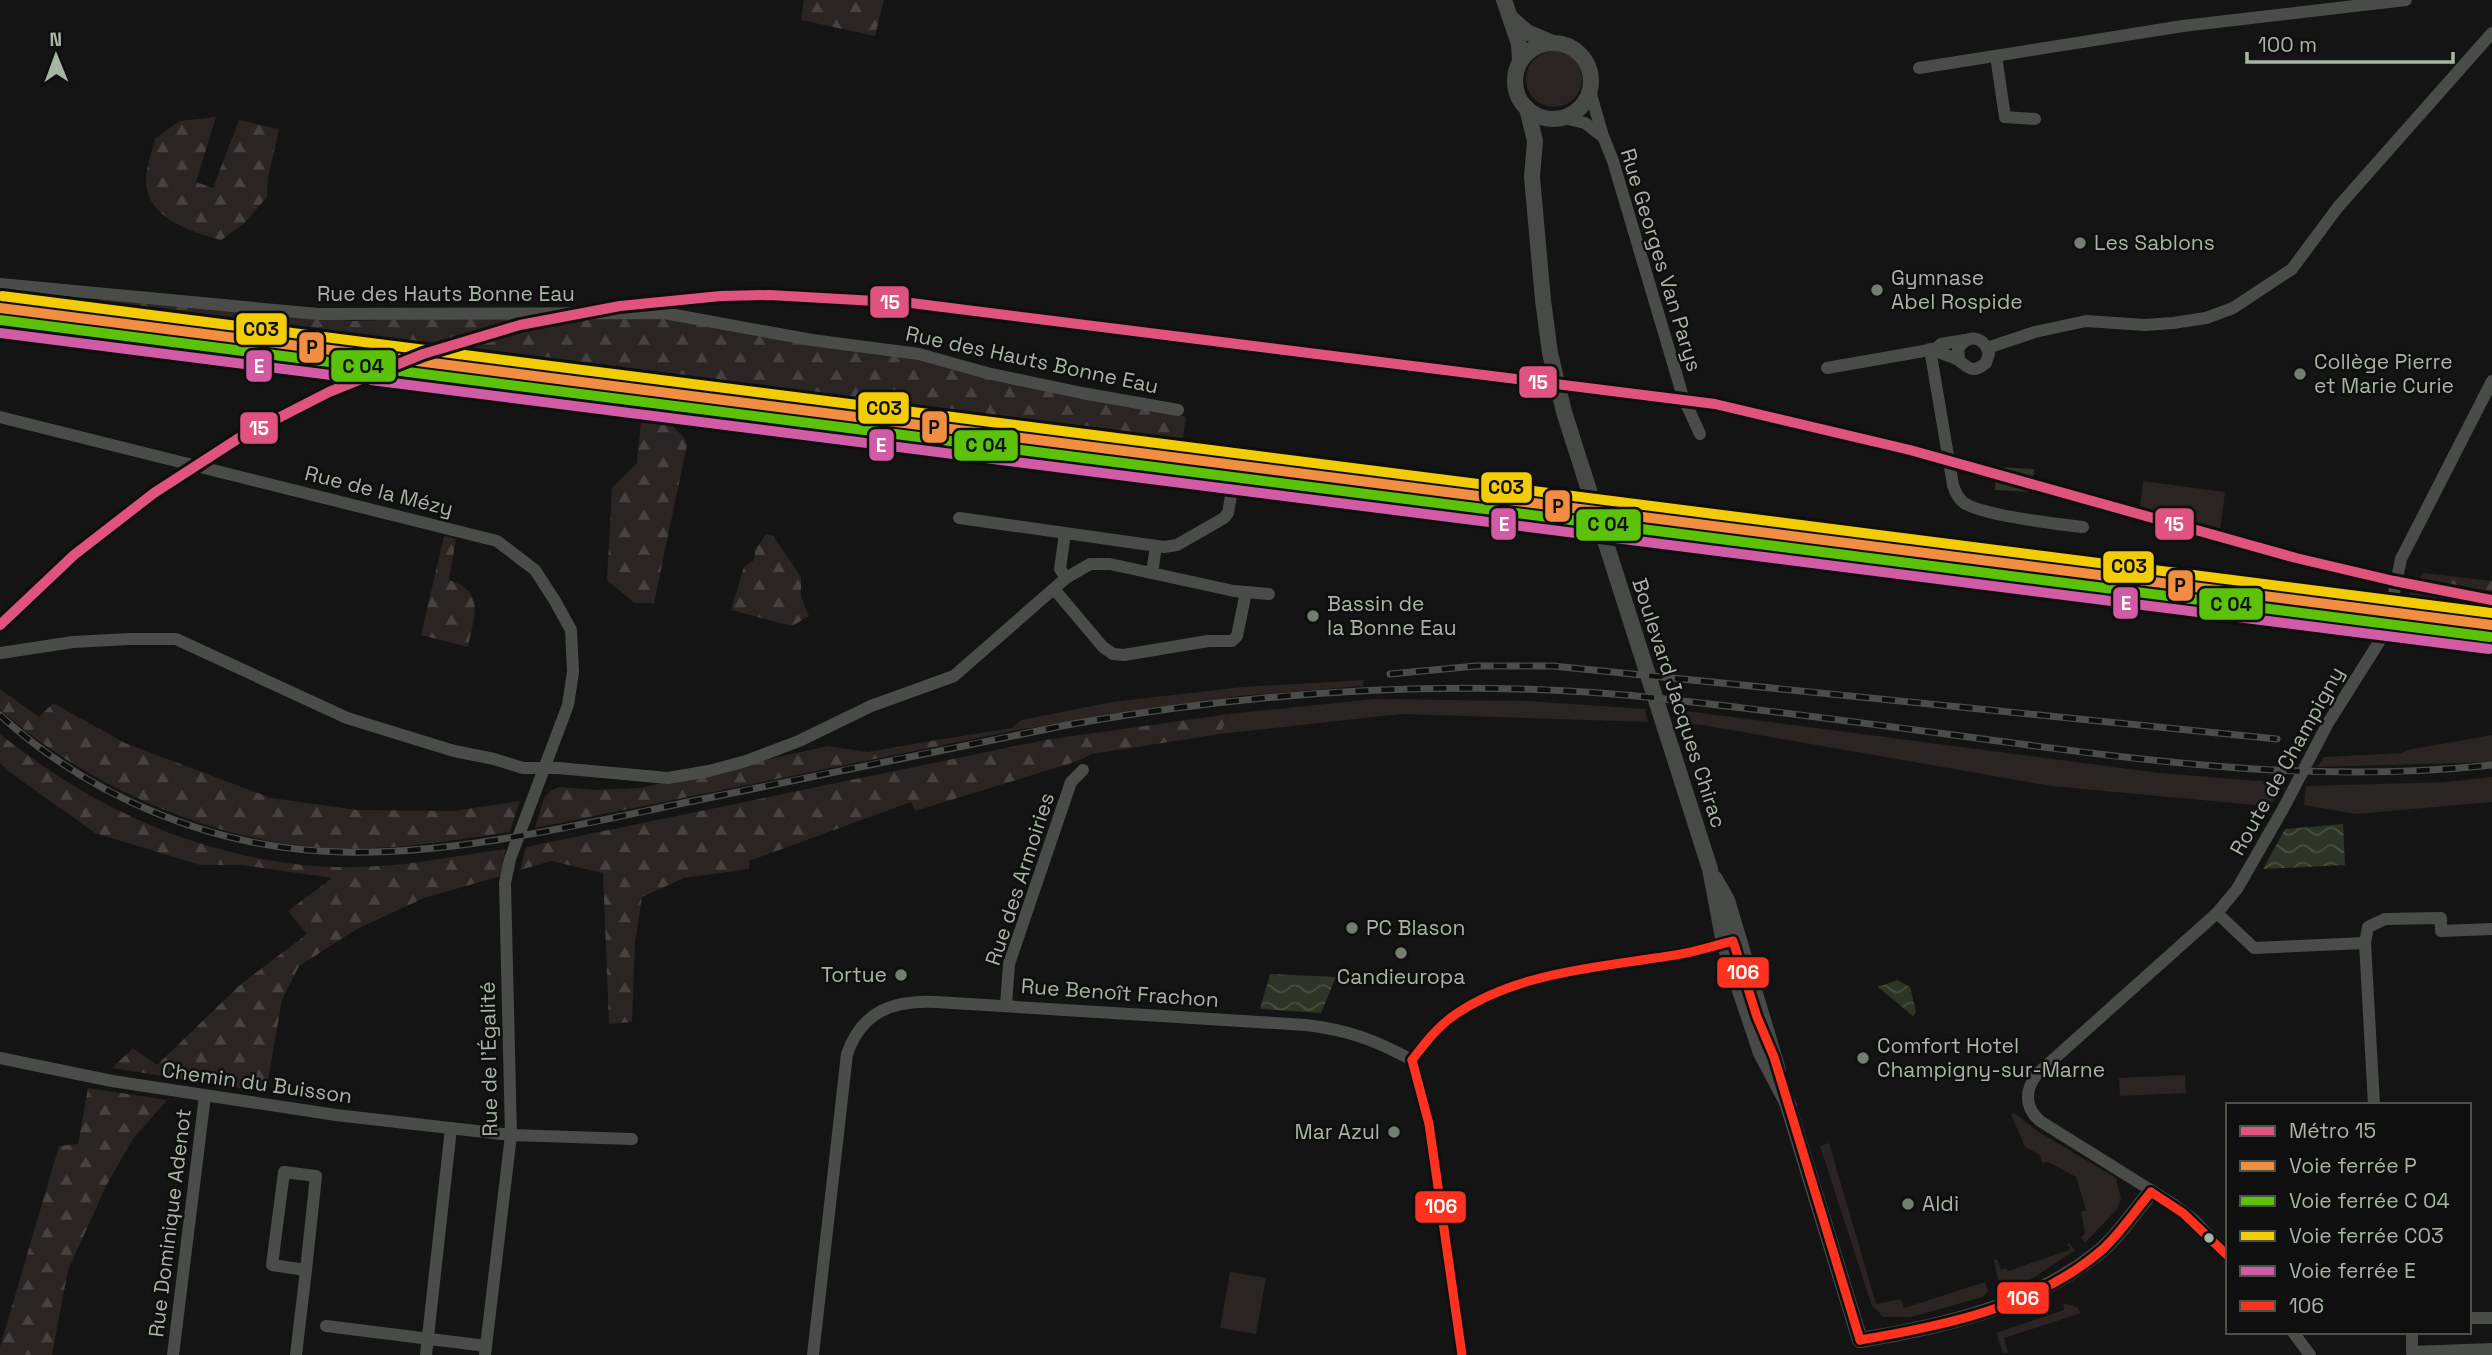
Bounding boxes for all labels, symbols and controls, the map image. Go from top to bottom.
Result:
north arrow [21,21,91,91]
scale bar [2247,21,2454,65]
text: N [49,27,62,52]
text: 100 m [2258,31,2317,58]
street label: Rue Georges Van Parys [1615,145,1708,375]
place label: Les Sablons [2094,229,2215,256]
marker: Les Sablons [2072,235,2088,251]
place label: Gymnase Abel Rospide [1891,264,2023,315]
street label: Rue des Hauts Bonne Eau [317,280,575,307]
marker: Gymnase Abel Rospide [1869,282,1885,298]
line badge: 15 [869,285,910,319]
text: 15 [880,290,900,315]
line badge: C03 [235,312,288,346]
text: C03 [243,317,279,342]
street label: Rue des Hauts Bonne Eau [903,320,1161,400]
line badge: P [298,331,325,364]
text: P [306,335,318,360]
place label: Collège Pierre et Marie Curie [2314,348,2454,399]
line badge: E [245,349,273,383]
line badge: C 04 [330,349,397,383]
text: E [254,354,264,379]
text: C 04 [342,354,384,379]
line badge: 15 [1518,365,1558,399]
marker: Collège Pierre et Marie Curie [2292,366,2308,382]
text: 15 [1528,370,1548,395]
line badge: C03 [857,391,910,425]
text: C03 [866,396,902,421]
line badge: P [921,410,948,444]
line badge: 15 [239,411,279,445]
text: P [928,415,940,440]
text: 15 [249,416,269,441]
line badge: E [868,428,895,462]
line badge: C 04 [953,429,1019,462]
text: E [876,433,886,458]
text: C 04 [965,433,1007,458]
street label: Rue de la Mézy [302,459,456,522]
line badge: C03 [1480,471,1533,504]
text: C03 [1488,475,1524,500]
line badge: P [1544,489,1571,523]
text: P [1552,494,1564,519]
line badge: E [1490,507,1517,541]
line badge: 15 [2154,507,2195,541]
line badge: C 04 [1575,508,1642,542]
text: E [1499,512,1509,537]
text: C 04 [1587,512,1629,537]
text: 15 [2164,512,2184,537]
line badge: C03 [2102,550,2155,584]
text: C03 [2111,554,2147,579]
line badge: P [2167,569,2194,602]
text: P [2174,573,2186,598]
street label: Boulevard Jacques Chirac [1626,574,1733,831]
line badge: E [2112,586,2139,620]
line badge: C 04 [2198,587,2264,621]
place label: Bassin de la Bonne Eau [1327,590,1457,641]
text: E [2121,591,2131,616]
text: C 04 [2210,592,2252,617]
marker: Bassin de la Bonne Eau [1305,608,1321,624]
street label: Route de Champigny [2223,662,2350,860]
street label: Rue des Armoiries [979,789,1060,969]
place label: PC Blason [1366,914,1465,941]
marker: PC Blason [1344,920,1360,936]
marker: Candieuropa [1393,945,1409,961]
line badge: 106 [1716,956,1770,989]
text: 106 [1727,960,1759,985]
place label: Tortue [821,961,887,988]
place label: Candieuropa [1337,963,1465,990]
marker: Tortue [893,967,909,983]
street label: Rue Benoît Frachon [1020,972,1220,1013]
street label: Rue de l'Égalité [474,981,503,1137]
place label: Comfort Hotel Champigny-sur-Marne [1877,1032,2105,1083]
marker: Comfort Hotel Champigny-sur-Marne [1855,1050,1871,1066]
street label: Chemin du Buisson [160,1056,354,1109]
legend [2226,1103,2471,1334]
street label: Rue Dominique Adenot [142,1107,197,1339]
text: Métro 15 [2289,1117,2376,1144]
place label: Mar Azul [1295,1118,1380,1145]
marker: Mar Azul [1386,1124,1402,1140]
text: Voie ferrée P [2289,1152,2417,1179]
text: Voie ferrée C 04 [2289,1187,2450,1214]
line badge: 106 [1414,1190,1467,1224]
place label: Aldi [1922,1190,1959,1217]
text: 106 [1425,1194,1457,1219]
marker: Aldi [1900,1196,1916,1212]
text: Voie ferrée C03 [2289,1222,2444,1249]
unlabelled marker [2202,1231,2216,1245]
text: Voie ferrée E [2289,1257,2416,1284]
line badge: 106 [1996,1281,2050,1315]
text: 106 [2007,1286,2039,1311]
text: 106 [2289,1292,2324,1319]

